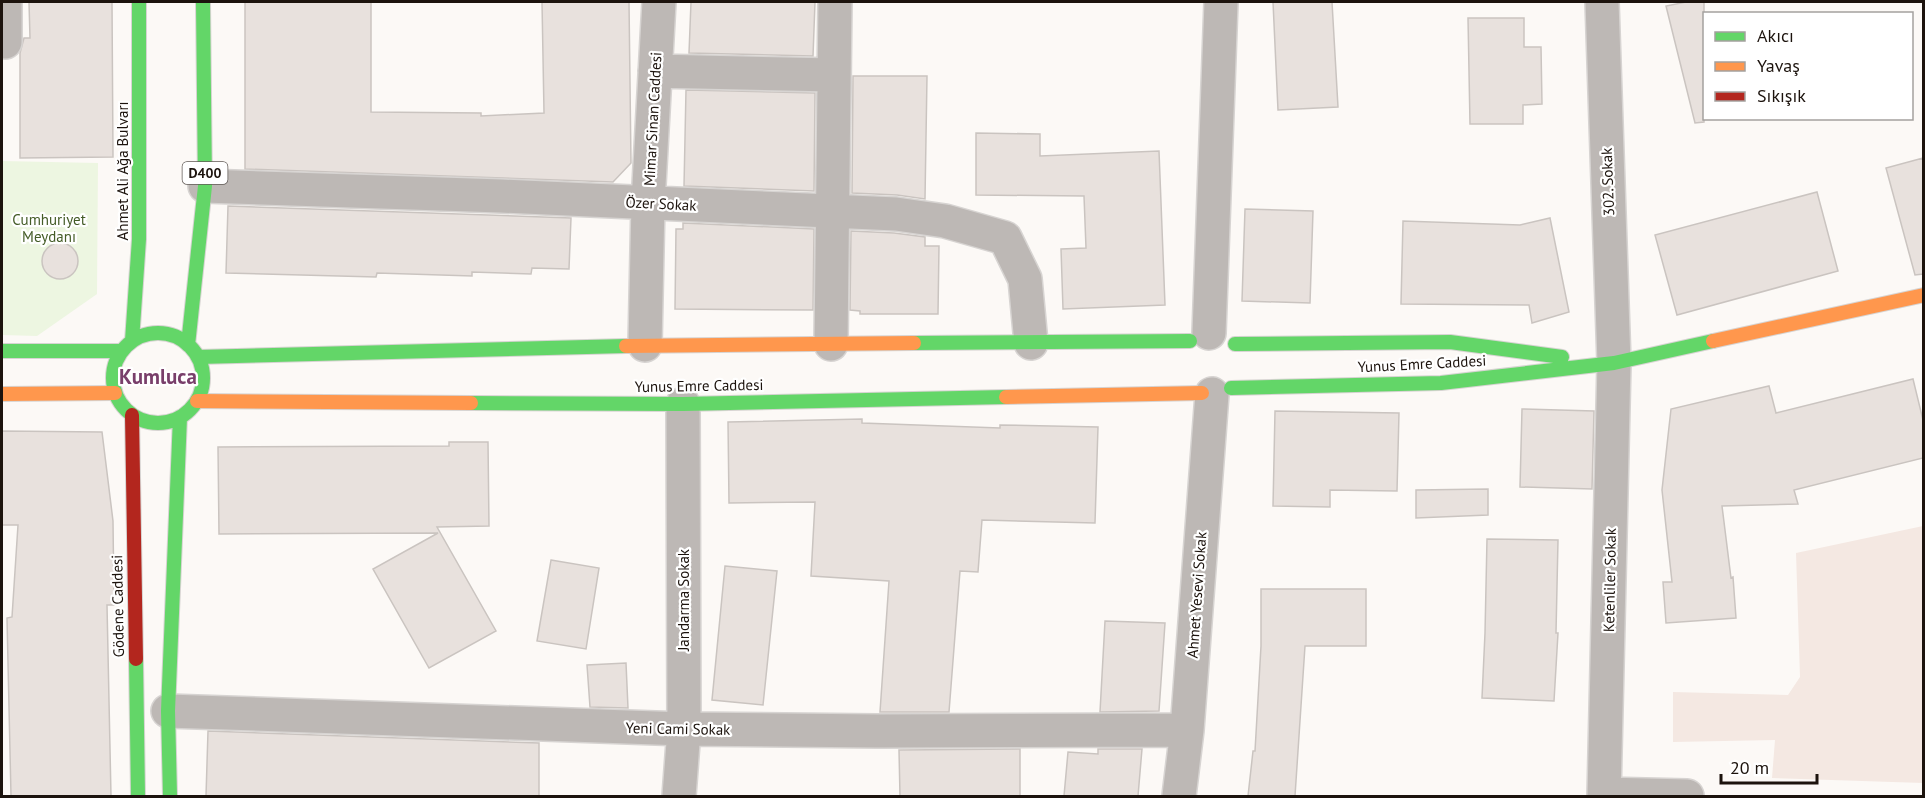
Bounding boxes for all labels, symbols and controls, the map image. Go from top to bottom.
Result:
legend [1703,12,1913,120]
text: Akıcı [1757,24,1794,47]
street label: Mimar Sinan Caddesi [639,51,666,187]
text: Yavaş [1757,54,1800,77]
text: Sıkışık [1757,84,1806,107]
street label: Ahmet Ali Ağa Bulvarı [113,101,132,241]
street label: 302. Sokak [1597,147,1618,217]
road number: D400 [182,162,228,184]
street label: Özer Sokak [625,192,698,215]
park label: Cumhuriyet Meydanı [12,210,86,246]
street label: Yunus Emre Caddesi [1357,351,1487,376]
district label: Kumluca [119,363,197,390]
street label: Yunus Emre Caddesi [634,375,764,396]
street label: Ketenliler Sokak [1599,527,1620,632]
street label: Ahmet Yesevi Sokak [1183,530,1210,659]
street label: Jandarma Sokak [674,548,693,652]
street label: Gödene Caddesi [107,555,128,657]
street label: Yeni Cami Sokak [625,718,731,739]
scale bar [1721,747,1817,785]
text: 20 m [1730,756,1769,779]

